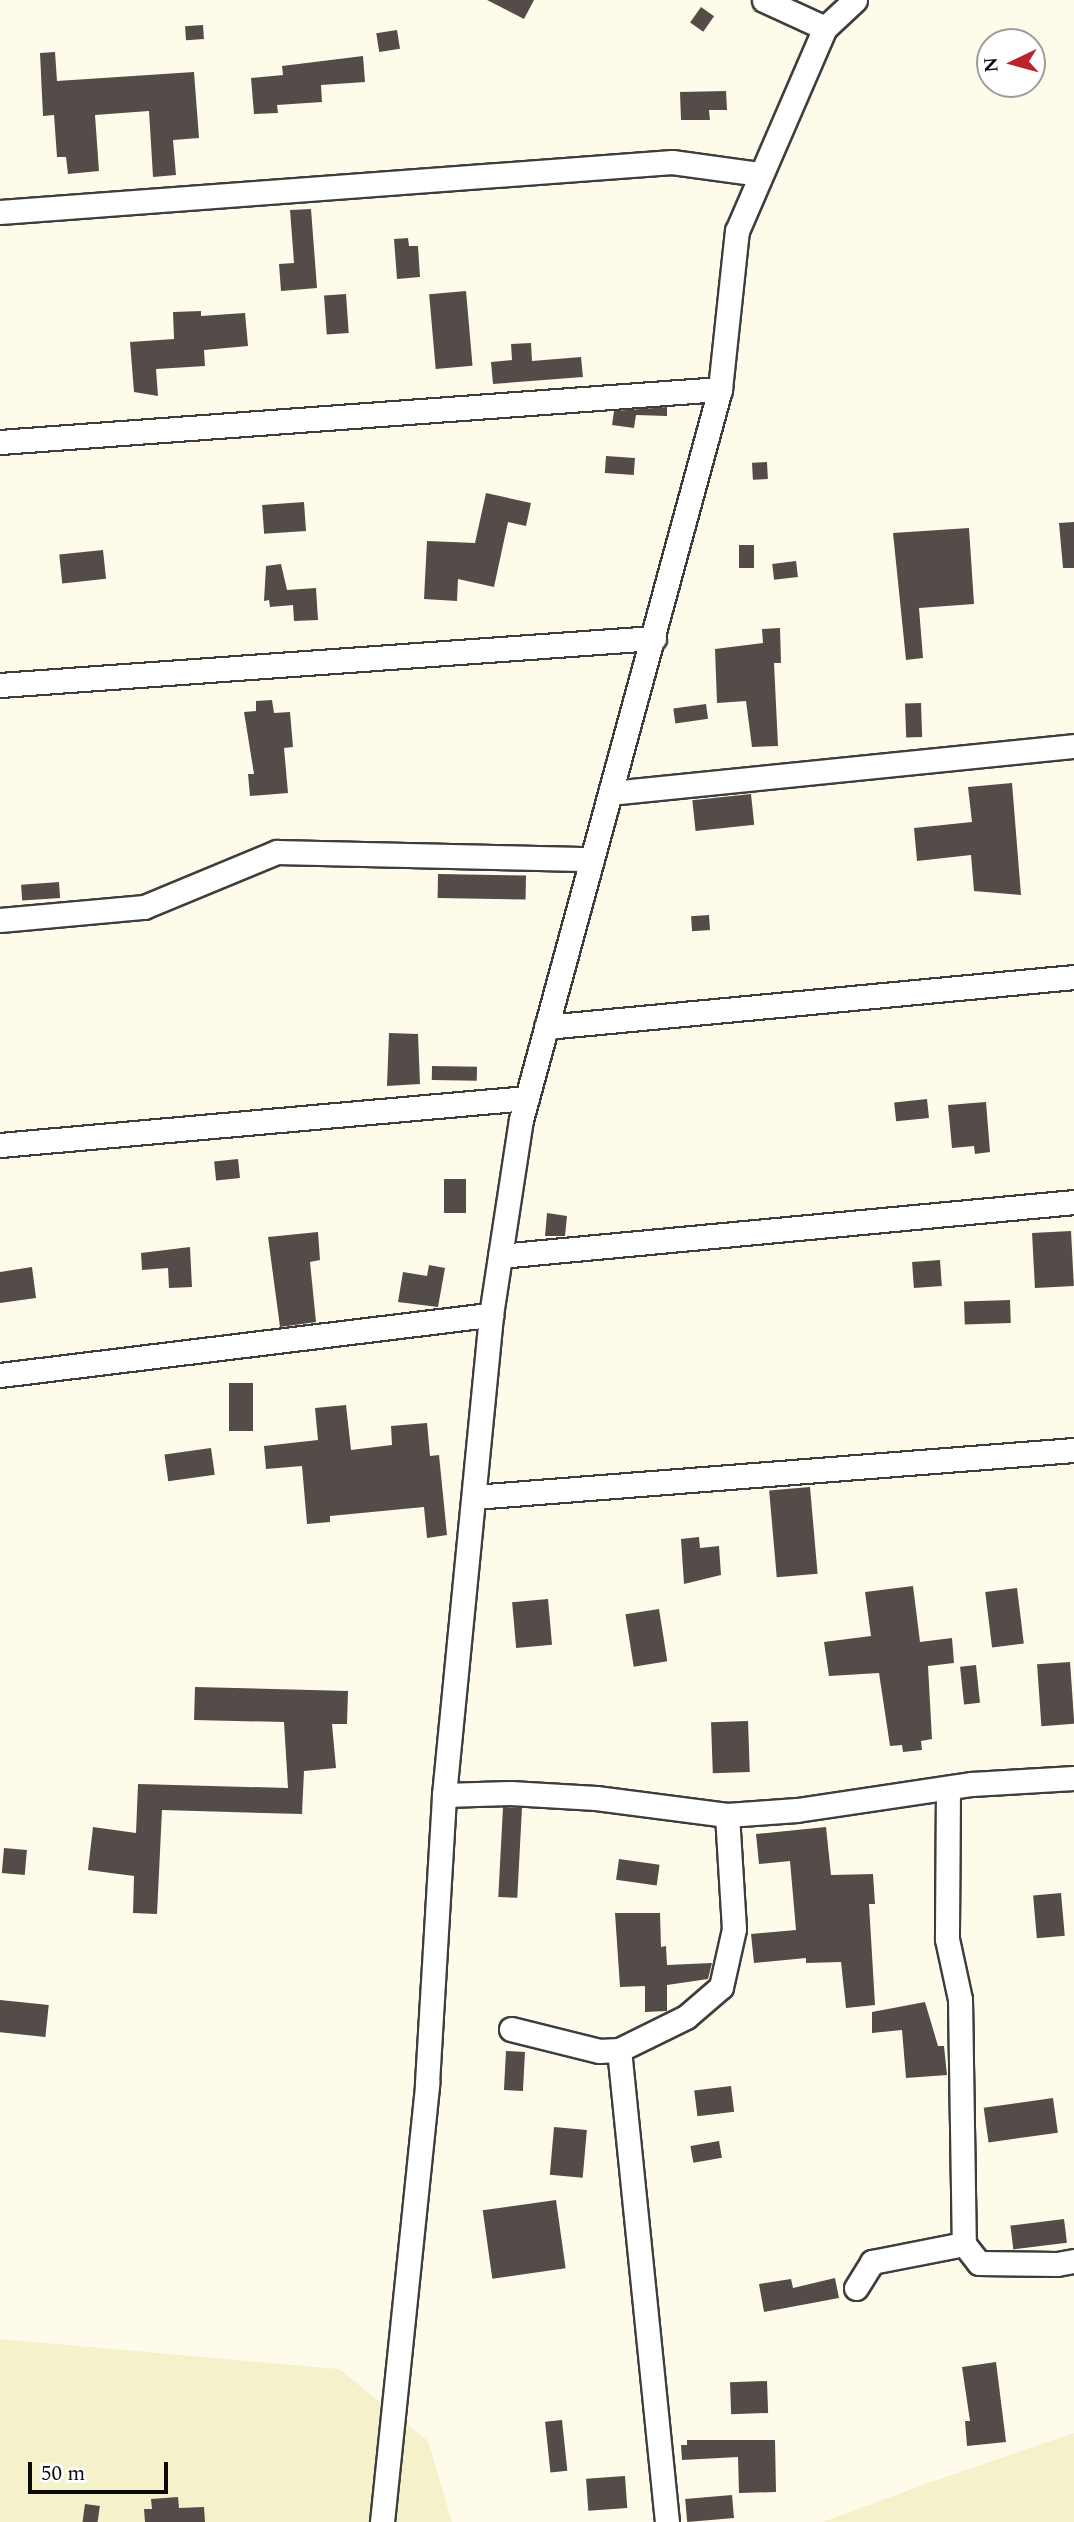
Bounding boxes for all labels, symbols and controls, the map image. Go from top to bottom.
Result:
north arrow [976,28,1046,98]
text: N [976,56,1007,74]
scale bar [32,2448,172,2492]
text: 50 m [41,2458,85,2490]

